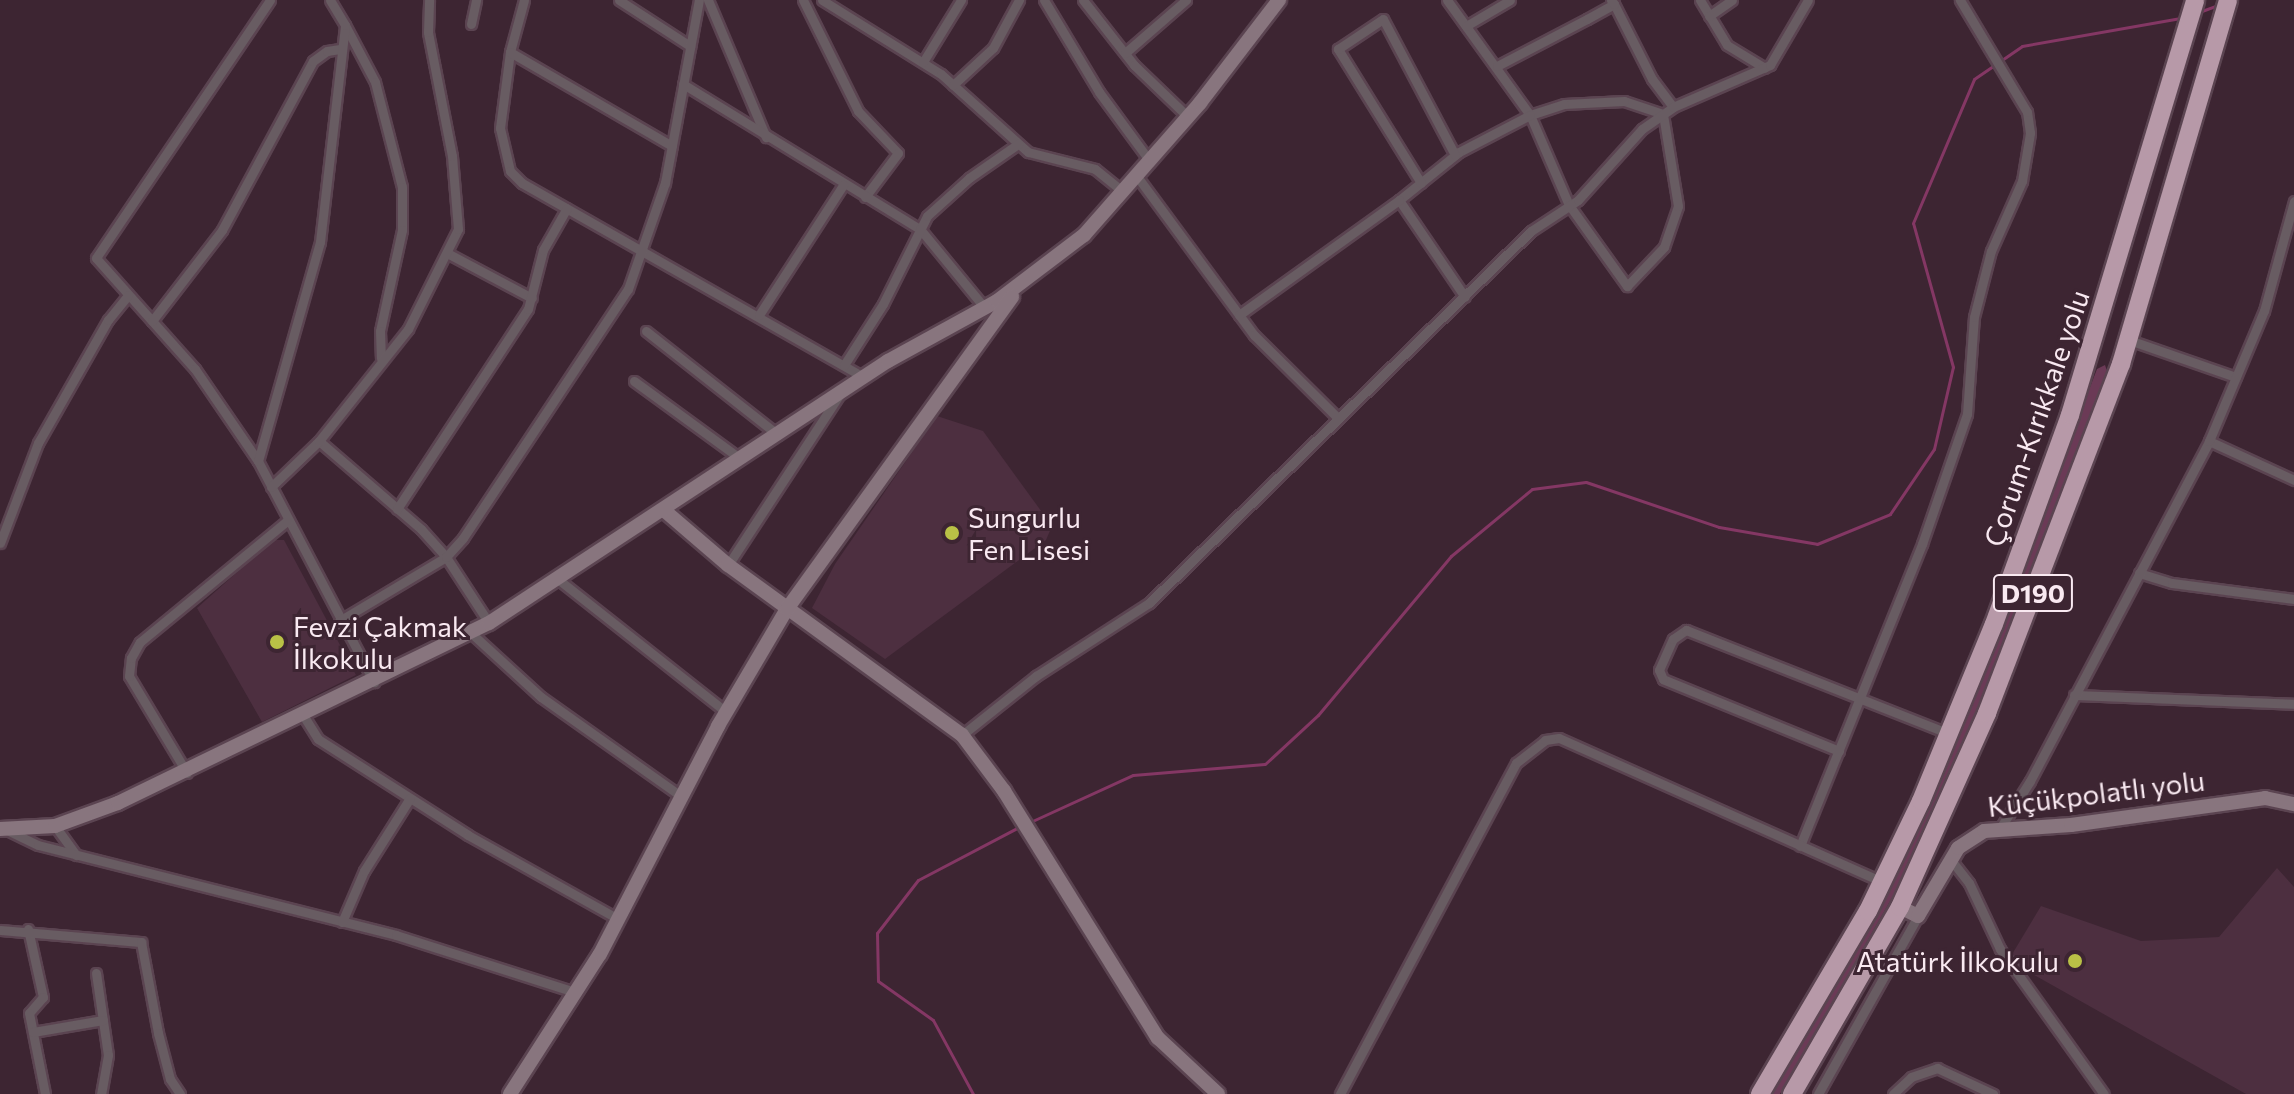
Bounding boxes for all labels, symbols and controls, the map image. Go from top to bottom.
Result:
street label: Çorum-Kırıkkale yolu [1976,285,2096,551]
place label: Sungurlu Fen Lisesi [968,500,1090,566]
marker: Sungurlu Fen Lisesi [943,524,961,542]
road number: D190 [1991,571,2075,615]
place label: Fevzi Çakmak İlkokulu [293,609,467,675]
marker: Fevzi Çakmak İlkokulu [268,633,286,651]
street label: Küçükpolatlı yolu [1986,763,2206,823]
place label: Atatürk İlkokulu [1856,944,2059,978]
marker: Atatürk İlkokulu [2066,952,2084,970]

